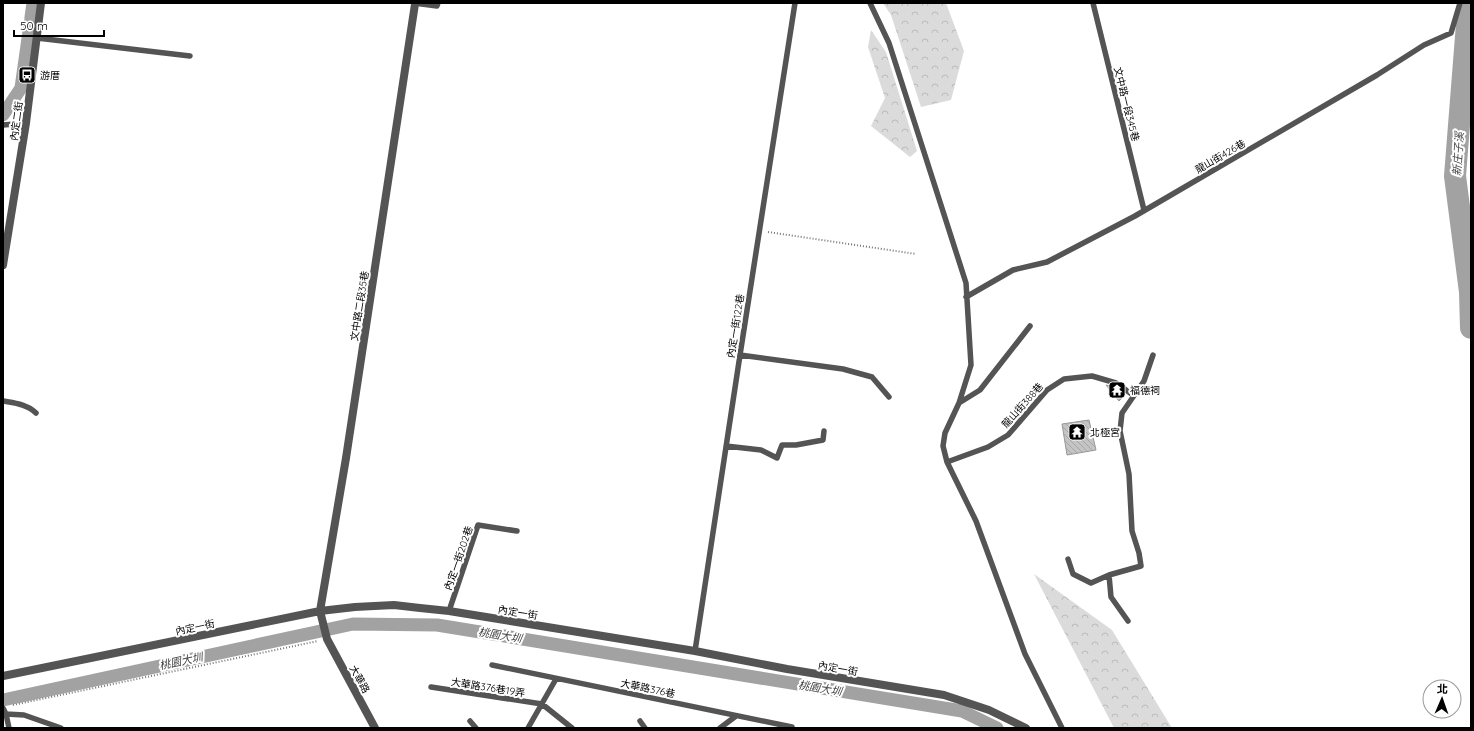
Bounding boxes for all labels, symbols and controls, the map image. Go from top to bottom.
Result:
scale bar [14,12,104,38]
text: 50 m [20,18,48,33]
bus stop icon: 游厝 [17,65,37,85]
street label: 文中路一段345巷 [1111,66,1142,143]
place label: 游厝 [40,69,60,82]
street label: 內定二街 [7,100,26,142]
water label: 新庄子溪 [1449,130,1467,176]
street label: 龍山街426巷 [1193,137,1248,176]
street label: 文中路二段35巷 [348,270,371,342]
street label: 內定一街122巷 [724,293,747,359]
street label: 龍山街388巷 [999,380,1046,431]
temple icon: 福德祠 [1107,380,1127,400]
place label: 福德祠 [1130,384,1160,397]
temple icon: 北極宮 [1067,422,1087,442]
place label: 北極宮 [1090,426,1120,439]
street label: 內定一街202巷 [441,524,476,592]
street label: 內定一街 [497,603,539,622]
street label: 內定一街 [174,617,216,638]
water label: 桃園大圳 [477,625,525,646]
water label: 桃園大圳 [158,649,206,672]
street label: 內定一街 [817,659,859,678]
street label: 大華路 [347,663,373,696]
street label: 大華路376巷19弄 [450,675,526,700]
street label: 大華路376巷 [619,676,676,701]
water label: 桃園大圳 [797,678,845,699]
north arrow [1422,679,1462,719]
text: 北 [1437,682,1448,696]

